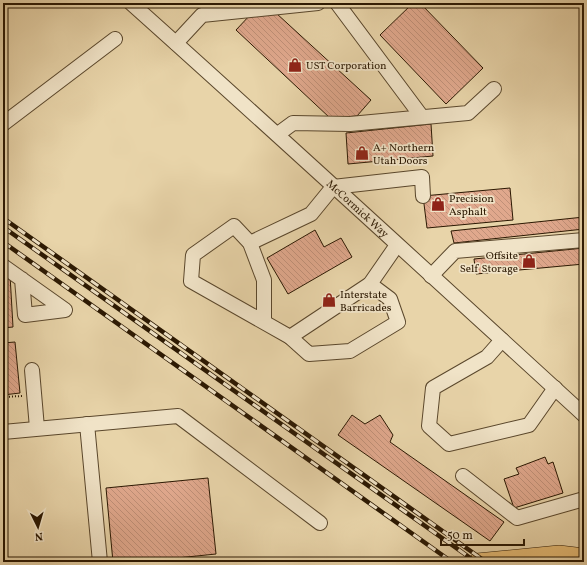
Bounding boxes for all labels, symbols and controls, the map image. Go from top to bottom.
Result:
shop icon: UST Corporation [287,57,303,73]
place label: UST Corporation [306,59,387,74]
place label: A+ Northern Utah Doors [373,141,435,169]
shop icon: A+ Northern Utah Doors [354,145,370,161]
street label: McCormick Way [322,177,391,242]
place label: Precision Asphalt [449,192,494,220]
shop icon: Precision Asphalt [430,196,446,212]
place label: Offsite Self Storage [460,249,518,277]
shop icon: Offsite Self Storage [521,253,537,269]
place label: Interstate Barricades [340,288,392,316]
shop icon: Interstate Barricades [321,292,337,308]
north arrow [18,507,58,547]
scale bar [441,521,524,547]
text: N [34,528,43,543]
text: 50 m [447,528,473,544]

